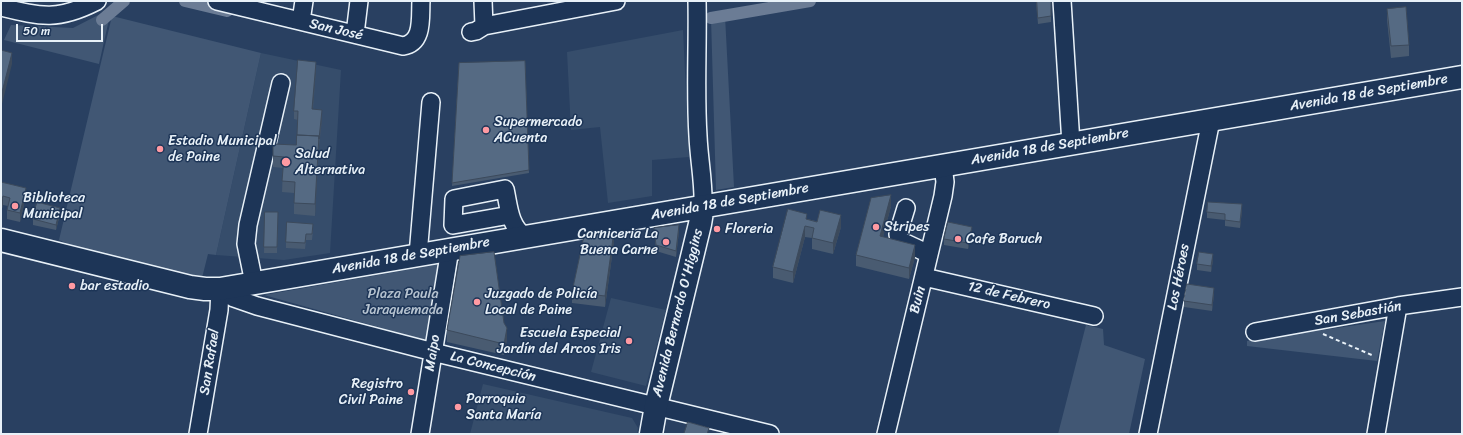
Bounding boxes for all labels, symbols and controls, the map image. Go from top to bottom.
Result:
scale bar [18,16,105,42]
street label: San José [308,16,364,44]
text: 50 m [23,20,50,42]
street label: Avenida 18 de Septiembre [1289,71,1449,115]
place label: Supermercado ACuenta [494,114,582,146]
marker: Supermercado ACuenta [481,125,491,135]
street label: Avenida 18 de Septiembre [970,125,1130,169]
place label: Estadio Municipal de Paine [168,133,277,166]
marker: Estadio Municipal de Paine [155,144,165,154]
place label: Salud Alternativa [295,146,365,178]
marker: Salud Alternativa [280,156,292,168]
street label: Avenida 18 de Septiembre [650,180,810,224]
place label: Biblioteca Municipal [23,190,85,222]
marker: Biblioteca Municipal [10,201,20,211]
place label: Stripes [884,219,930,235]
place label: Floreria [725,221,773,237]
marker: Stripes [871,222,881,232]
marker: Floreria [712,224,722,234]
place label: Carniceria La Buena Carne [578,226,658,258]
street label: Avenida Bernardo O'Higgins [649,227,707,399]
place label: Cafe Baruch [966,231,1042,247]
street label: Avenida 18 de Septiembre [331,234,491,278]
marker: Cafe Baruch [953,234,963,244]
marker: Carniceria La Buena Carne [661,237,671,247]
street label: Los Héroes [1164,242,1194,312]
place label: bar estadio [80,278,149,294]
street label: 12 de Febrero [966,278,1052,314]
marker: bar estadio [67,281,77,291]
street label: Buin [906,285,930,315]
park label: Plaza Paula Jaraquemada [363,286,443,318]
place label: Juzgado de Policía Local de Paine [485,286,597,318]
marker: Juzgado de Policía Local de Paine [472,297,482,307]
street label: San Sebastián [1313,298,1403,330]
place label: Escuela Especial Jardín del Arcos Iris [497,325,621,358]
street label: San Rafael [197,328,223,396]
street label: Maipo [422,334,444,372]
marker: Escuela Especial Jardín del Arcos Iris [624,336,634,346]
street label: La Concepción [448,348,538,386]
place label: Registro Civil Paine [339,376,403,408]
marker: Registro Civil Paine [406,387,416,397]
place label: Parroquia Santa María [466,391,541,424]
marker: Parroquia Santa María [453,402,463,412]

